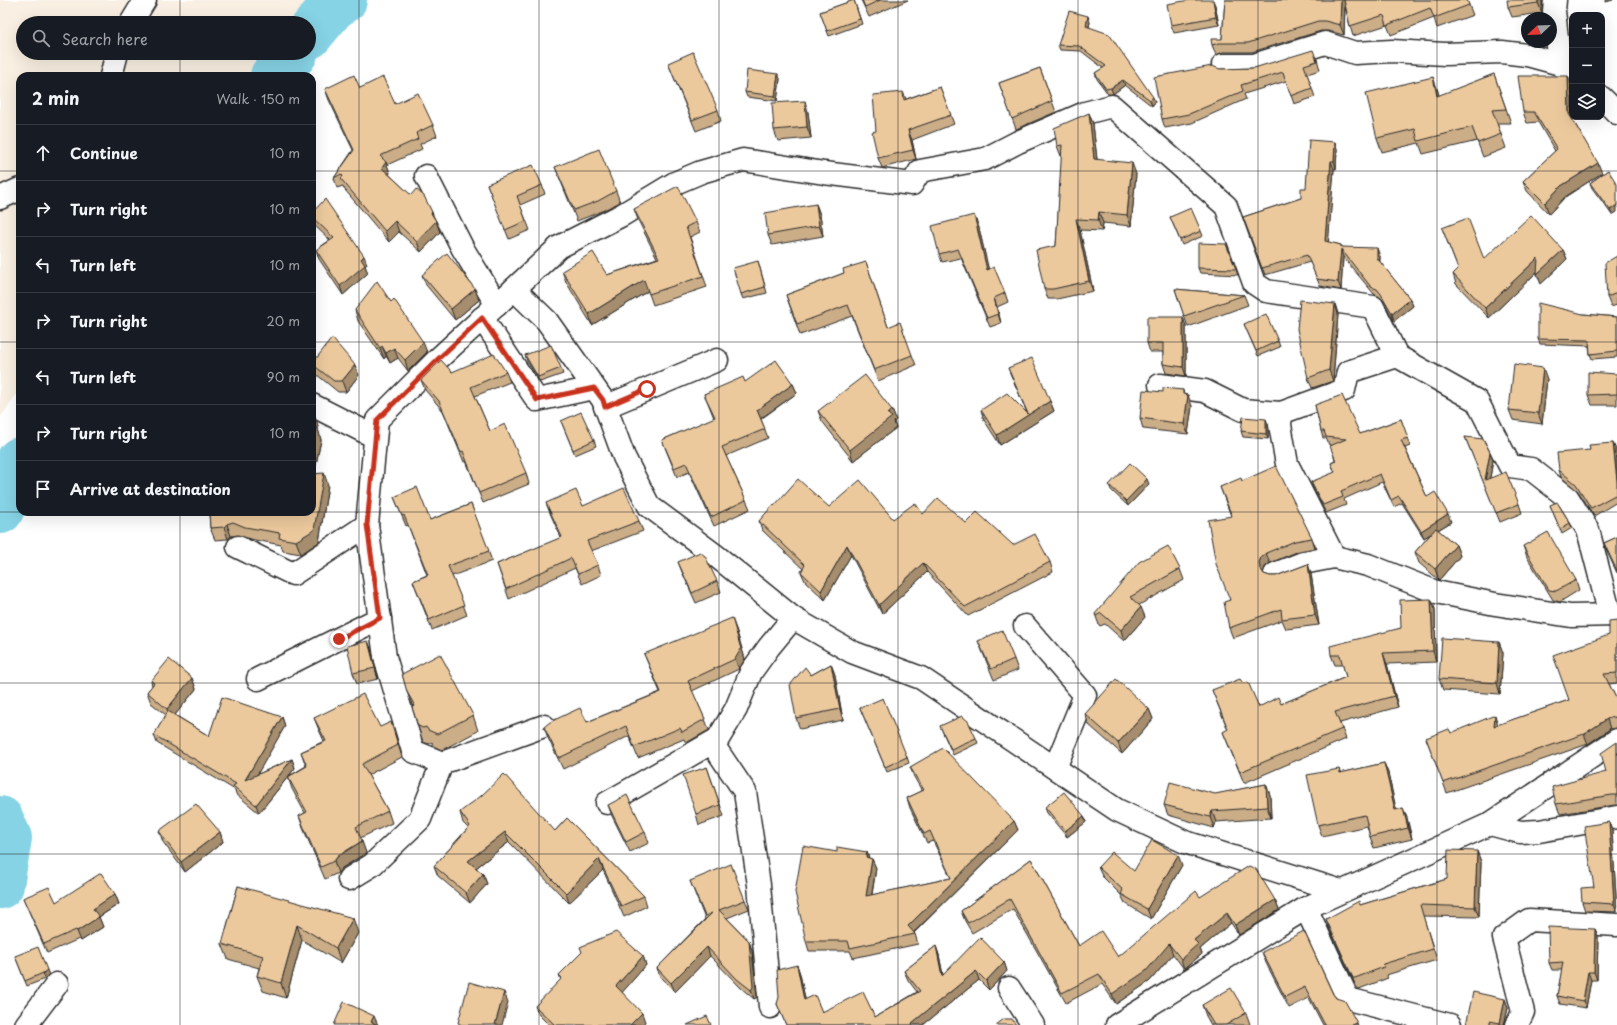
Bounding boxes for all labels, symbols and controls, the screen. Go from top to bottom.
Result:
north arrow [1521,12,1557,48]
map controls [1569,12,1605,120]
button: + [1569,12,1605,48]
search box [16,16,316,60]
icon: search [30,27,52,49]
text: Search here [62,27,148,50]
button: − [1569,48,1605,84]
button: layers [1569,84,1605,120]
text: 2 min [32,85,79,111]
text: Walk · 150 m [216,89,300,108]
text: Continue [70,141,138,164]
icon: ahead [32,142,54,164]
text: 10 m [270,143,300,162]
text: Turn right [70,197,147,220]
icon: right [32,198,54,220]
text: 10 m [270,199,300,218]
text: Turn left [70,253,136,276]
icon: left [32,254,54,276]
text: 10 m [270,255,300,274]
text: Turn right [70,309,147,332]
icon: right [32,310,54,332]
text: 20 m [266,311,300,330]
text: Turn left [70,365,136,388]
icon: left [32,366,54,388]
text: 90 m [267,367,300,386]
route start [638,380,656,398]
text: Turn right [70,421,147,444]
icon: right [32,422,54,444]
text: 10 m [270,423,300,442]
text: Arrive at destination [70,477,231,500]
icon: arrive [32,478,54,500]
route end [330,630,348,648]

